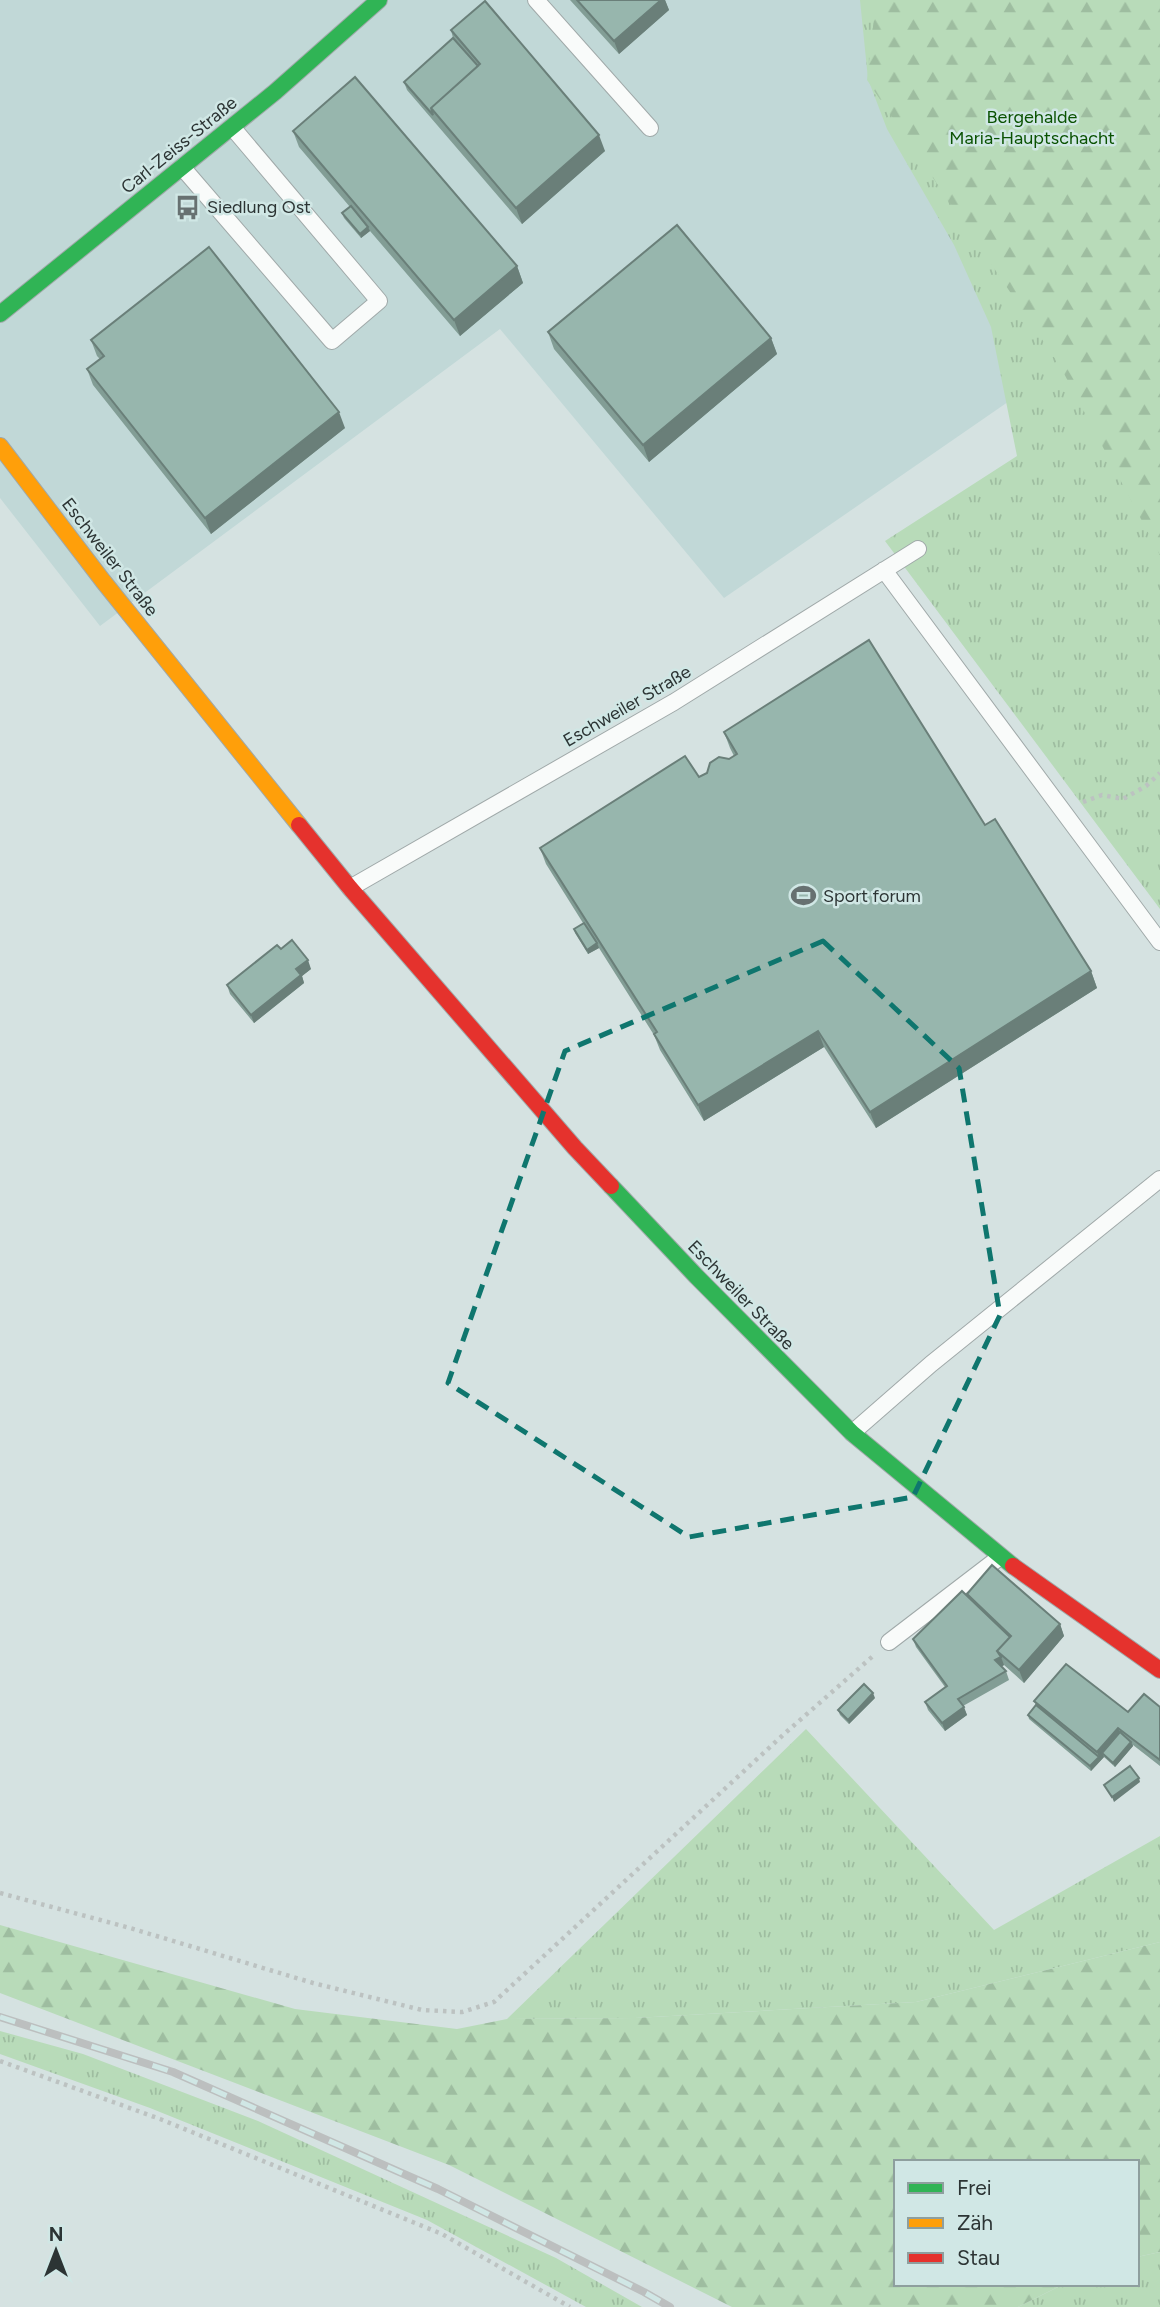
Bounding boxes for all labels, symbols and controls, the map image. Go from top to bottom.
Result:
street label: Carl-Zeiss-Straße [117,91,241,198]
park label: Bergehalde Maria-Hauptschacht [949,106,1115,149]
bus stop icon: Siedlung Ost [173,193,201,221]
place label: Siedlung Ost [207,196,311,218]
street label: Eschweiler Straße [57,493,163,621]
street label: Eschweiler Straße [559,660,695,752]
sports icon: Sport forum [789,882,817,910]
place label: Sport forum [823,885,921,907]
street label: Eschweiler Straße [683,1236,799,1355]
legend [894,2160,1139,2286]
text: Frei [957,2175,992,2200]
text: Zäh [957,2210,993,2235]
north arrow [21,2216,91,2286]
text: N [49,2223,63,2246]
text: Stau [957,2245,1000,2270]

